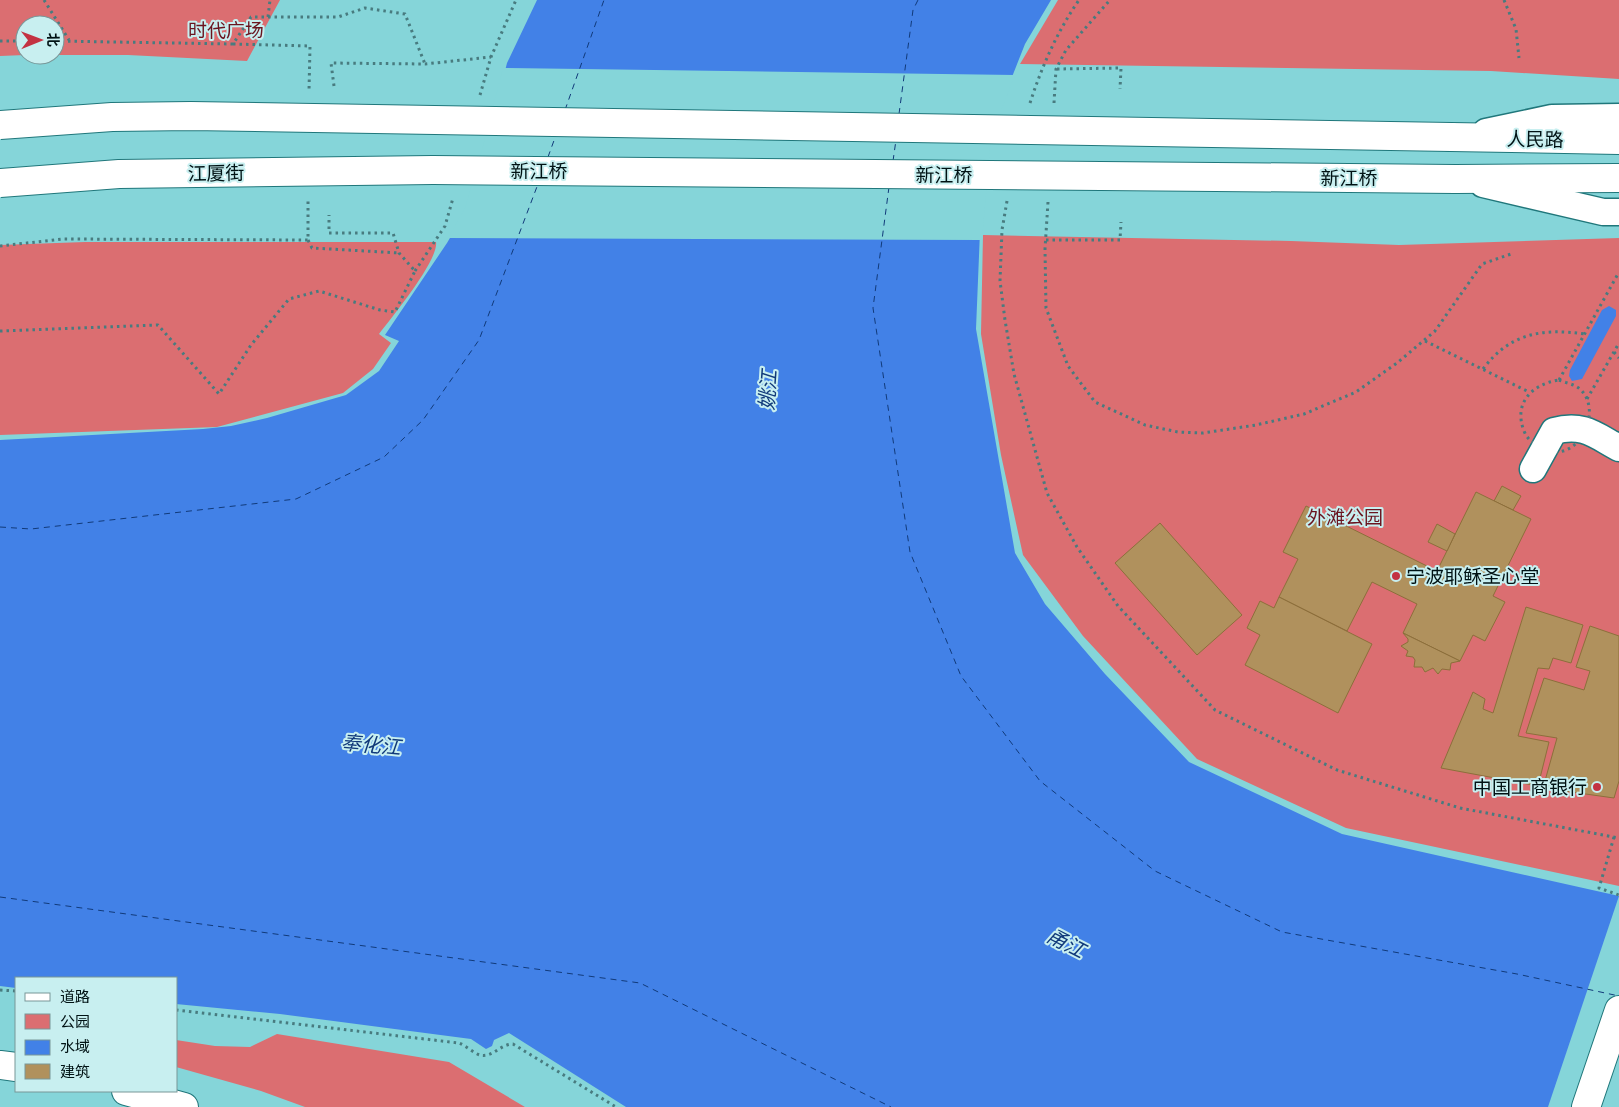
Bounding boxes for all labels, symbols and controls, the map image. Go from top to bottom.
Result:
north arrow [15,15,65,65]
park label: 时代广场 [188,18,264,42]
text: 北 [44,33,62,47]
street label: 人民路 [1506,127,1564,151]
street label: 新江桥 [510,159,568,183]
street label: 江厦街 [187,161,245,185]
street label: 新江桥 [915,163,973,187]
street label: 新江桥 [1320,166,1378,190]
water label: 姚江 [754,367,783,411]
park label: 外滩公园 [1307,505,1383,529]
place label: 宁波耶稣圣心堂 [1406,564,1539,588]
marker: 宁波耶稣圣心堂 [1390,570,1402,582]
water label: 奉化江 [340,729,404,761]
place label: 中国工商银行 [1473,775,1587,799]
marker: 中国工商银行 [1591,781,1603,793]
water label: 甬江 [1042,922,1092,965]
legend [15,977,178,1092]
text: 道路 [60,987,90,1006]
text: 公园 [60,1012,90,1031]
text: 水域 [60,1037,90,1056]
text: 建筑 [60,1062,90,1081]

